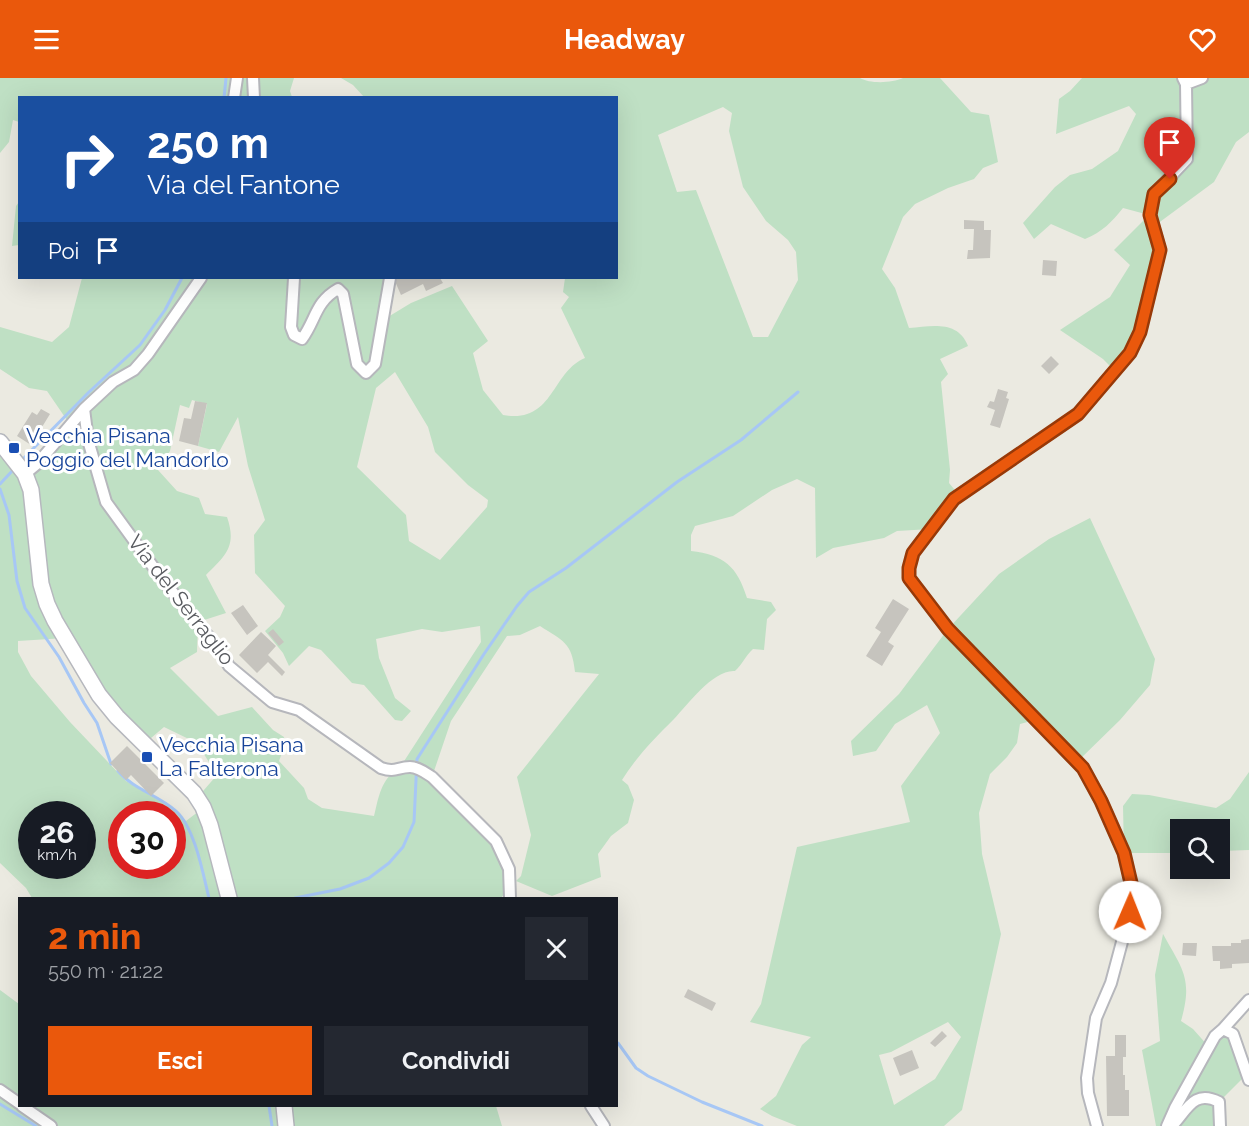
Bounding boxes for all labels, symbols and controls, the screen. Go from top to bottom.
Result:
icon: menu [30,23,63,56]
icon: heart [1186,23,1219,56]
text: Headway [564,24,685,55]
pin [1144,117,1195,179]
text: 250 m [147,119,269,168]
icon: right [48,120,126,198]
icon: arrive [1153,126,1186,159]
text: Via del Fantone [147,169,340,200]
icon: arrive [91,234,124,267]
text: Poi [48,238,79,264]
place label: Vecchia Pisana Poggio del Mandorlo [26,423,229,472]
marker: Vecchia Pisana Poggio del Mandorlo [7,441,21,455]
street label: Via del Serraglio [123,530,240,670]
place label: Vecchia Pisana La Falterona [159,732,304,781]
marker: Vecchia Pisana La Falterona [140,750,154,764]
speed limit sign: 30 [108,801,186,879]
text: 26 [39,815,75,850]
map controls [1170,819,1230,879]
button: search [1170,819,1230,879]
text: km/h [37,846,77,864]
position arrow [1098,880,1162,944]
text: 2 min [48,915,141,957]
button: close [525,917,588,980]
text: 550 m · 21:22 [48,959,163,983]
button: Esci [48,1026,312,1095]
button: Condividi [324,1026,588,1095]

